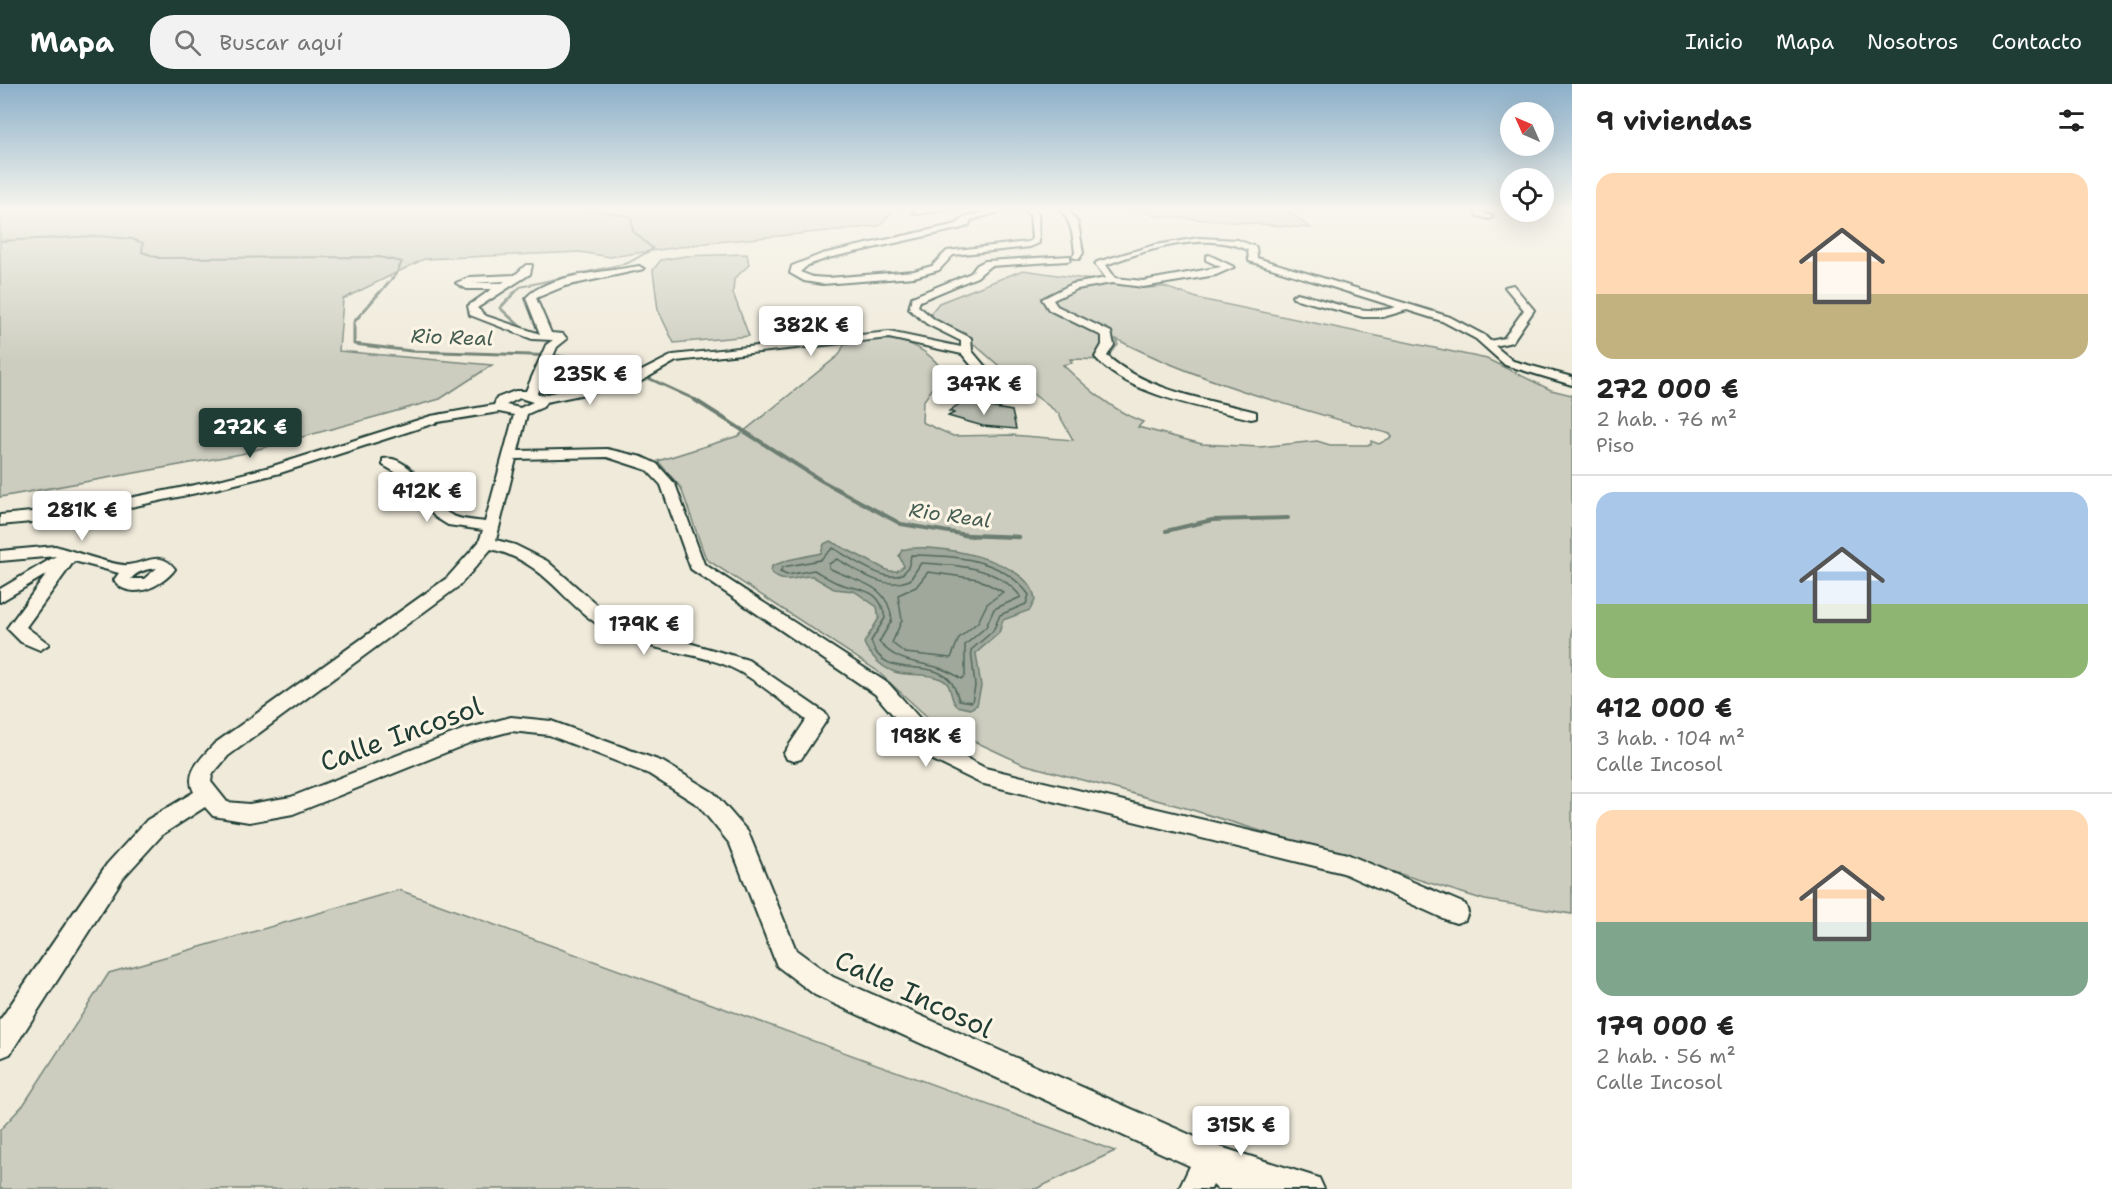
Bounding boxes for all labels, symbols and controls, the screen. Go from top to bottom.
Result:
search box [150,15,570,69]
text: Mapa [30,23,114,61]
icon: search [171,26,204,59]
text: Buscar aquí [219,28,342,57]
text: Inicio [1685,28,1743,56]
text: Mapa [1776,28,1834,56]
text: Nosotros [1867,28,1958,56]
text: Contacto [1991,28,2082,56]
north arrow [1500,102,1554,156]
map controls [1500,102,1554,222]
text: 9 viviendas [1596,103,1752,138]
icon: filters [2055,104,2088,137]
button: locate [1500,168,1554,222]
icon: home [1788,212,1896,320]
pin: 382K € [762,306,860,357]
text: 382K € [773,312,849,338]
water label: Rio Real [410,323,494,351]
pin: 235K € [541,355,639,406]
text: 235K € [553,361,627,387]
pin: 347K € [935,365,1033,416]
text: 347K € [946,371,1022,397]
text: 272 000 € [1596,371,1739,406]
text: 2 hab. · 76 m² [1596,406,1737,432]
pin: 272K € [201,408,299,459]
text: 272K € [213,414,287,440]
text: Piso [1596,432,1634,458]
pin: 412K € [378,472,476,523]
text: 412K € [392,478,462,504]
pin: 281K € [33,491,131,542]
water label: Rio Real [907,496,993,534]
text: 281K € [46,497,118,523]
icon: home [1788,531,1896,639]
pin: 179K € [595,605,693,656]
text: 179K € [608,611,680,637]
street label: Calle Incosol [315,687,487,781]
text: 412 000 € [1596,690,1732,725]
pin: 198K € [877,717,975,768]
text: 198K € [890,723,962,749]
text: 3 hab. · 104 m² [1596,725,1745,751]
text: Calle Incosol [1596,751,1722,777]
icon: home [1788,849,1896,957]
street label: Calle Incosol [829,941,999,1047]
text: 179 000 € [1596,1008,1734,1043]
text: 2 hab. · 56 m² [1596,1043,1736,1069]
text: Calle Incosol [1596,1069,1722,1095]
pin: 315K € [1192,1106,1290,1157]
text: 315K € [1206,1112,1276,1138]

